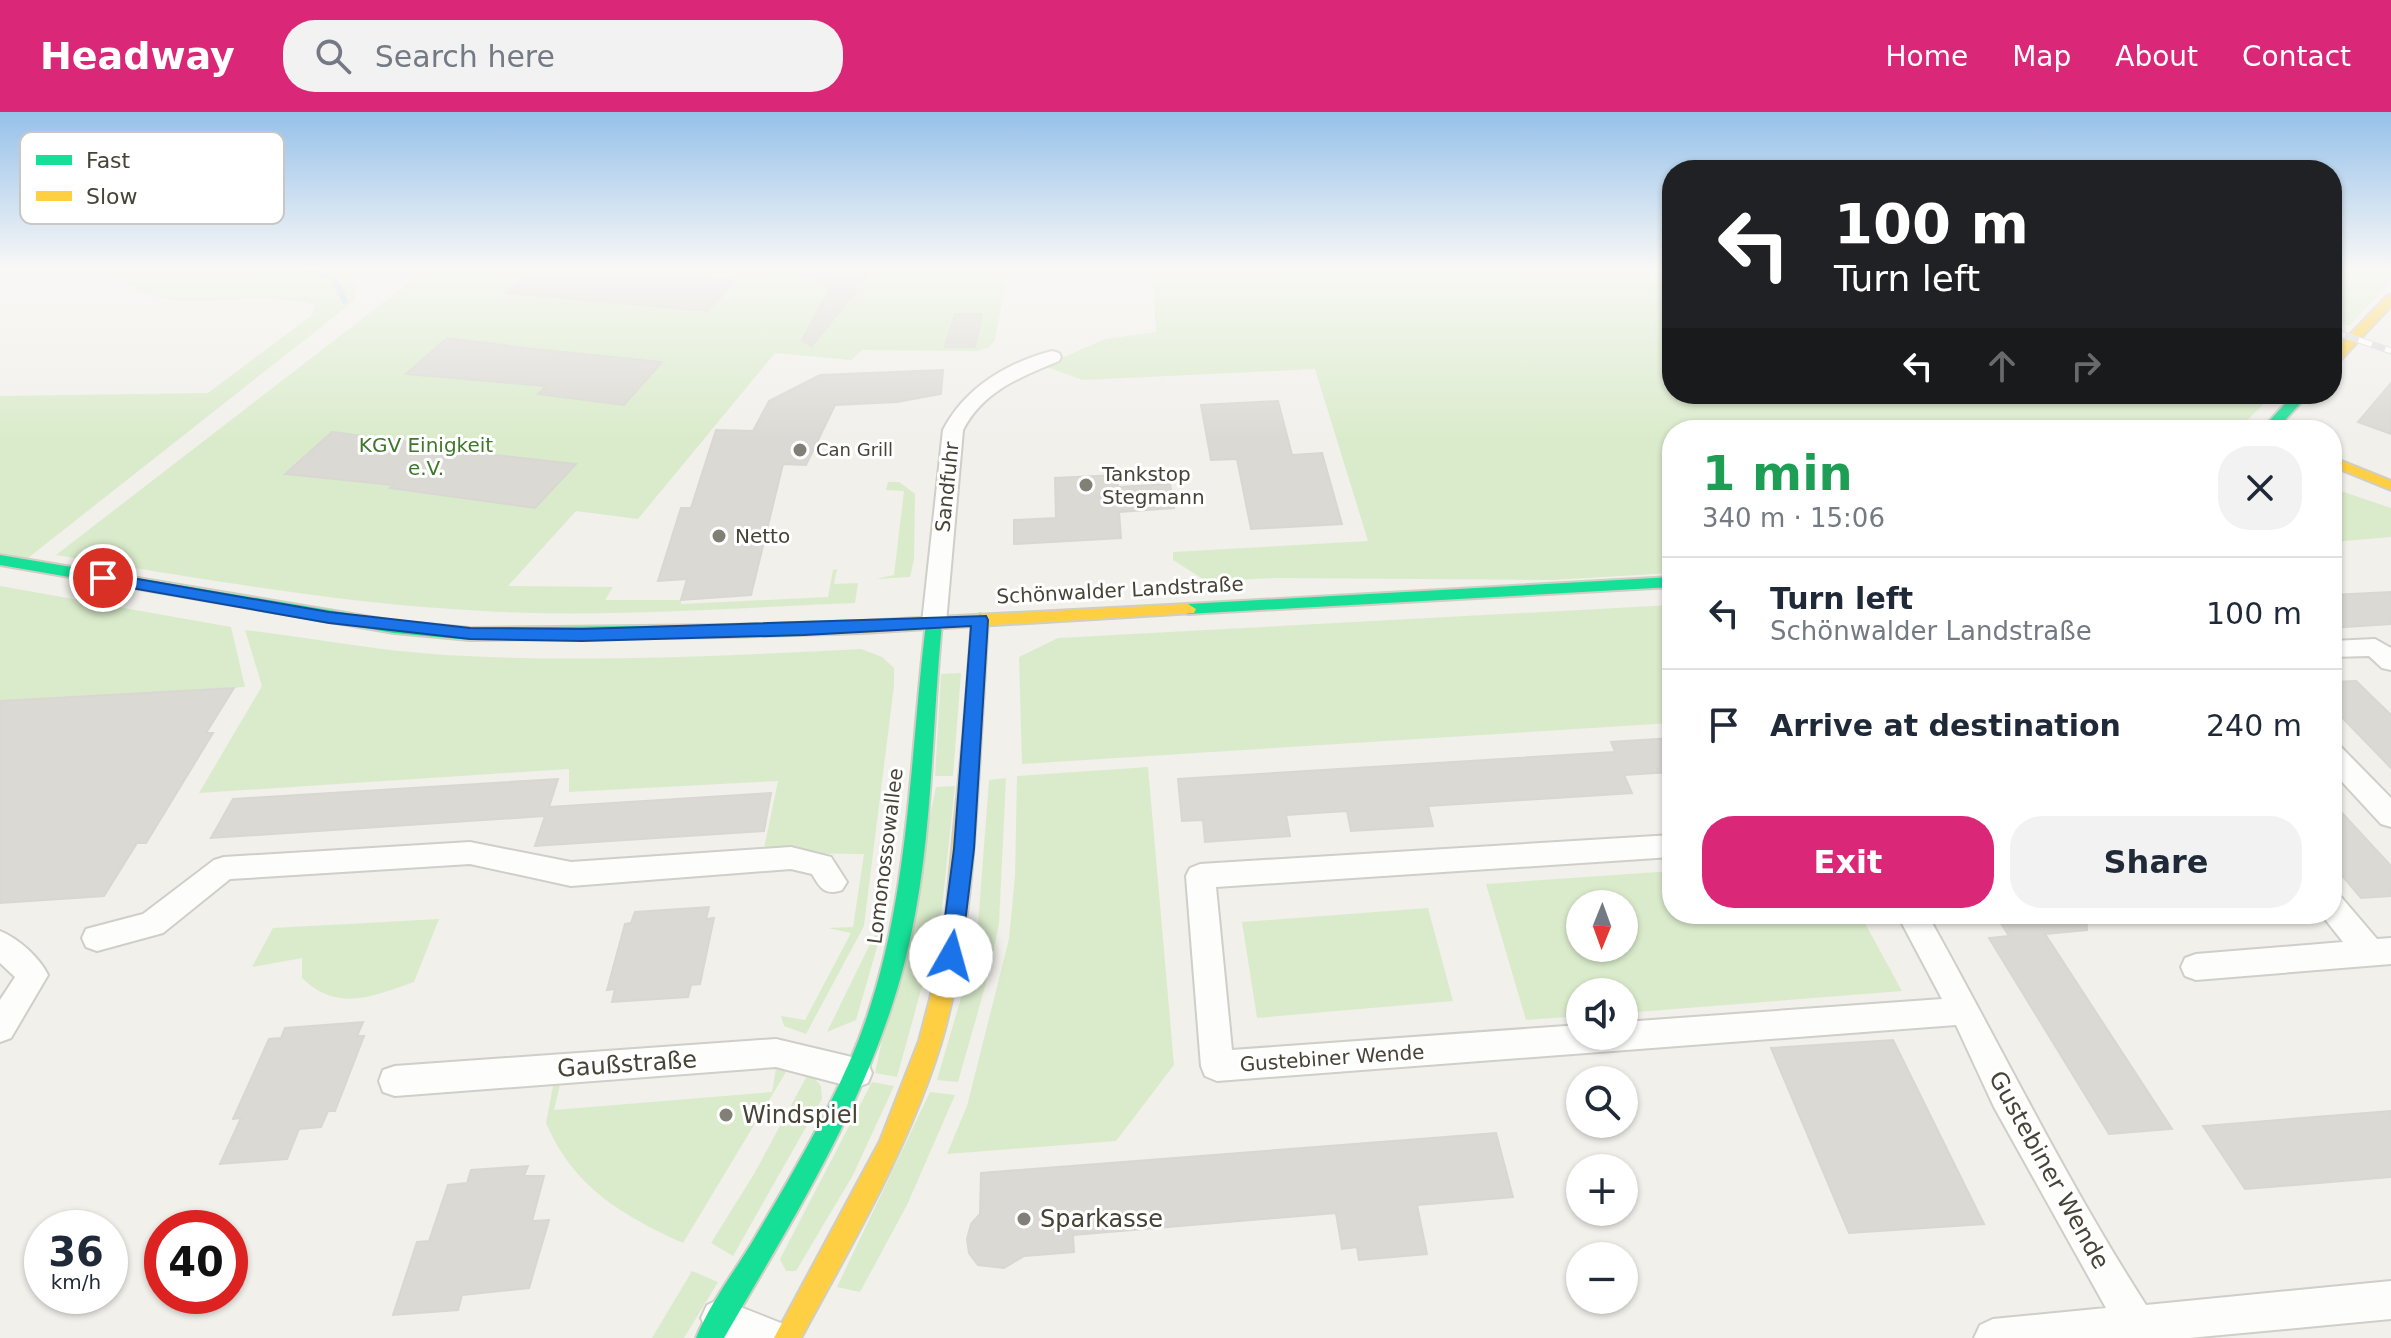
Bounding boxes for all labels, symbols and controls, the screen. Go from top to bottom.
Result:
search box [283,20,843,92]
text: Headway [40,34,235,78]
icon: search [311,34,355,78]
text: Search here [375,39,555,74]
text: Home [1885,40,1968,73]
text: Map [2012,40,2071,73]
text: About [2115,40,2198,73]
text: Contact [2242,40,2351,73]
legend [20,132,284,224]
text: Fast [86,148,131,173]
text: Slow [86,184,138,209]
text: 100 m [1834,191,2029,256]
icon: left [1702,192,1806,296]
text: Turn left [1834,258,1980,299]
icon: left [1896,344,1940,388]
icon: ahead [1980,344,2024,388]
icon: right [2064,344,2108,388]
park label: KGV Einigkeit e.V. [359,433,493,480]
place label: Can Grill [816,439,893,460]
street label: Sandfuhr [930,440,964,533]
marker: Can Grill [791,441,809,459]
text: 1 min [1702,445,1853,501]
button: close [2218,446,2302,530]
place label: Tankstop Stegmann [1101,462,1205,509]
marker: Tankstop Stegmann [1077,476,1095,494]
text: 340 m · 15:06 [1702,503,1885,533]
place label: Netto [735,524,790,548]
marker: Netto [710,527,728,545]
pin [69,544,137,612]
icon: arrive [81,556,125,600]
street label: Schönwalder Landstraße [996,572,1244,608]
text: Turn left [1770,581,1913,616]
icon: left [1702,591,1746,635]
text: 100 m [2206,596,2302,631]
text: Schönwalder Landstraße [1770,616,2092,646]
icon: arrive [1702,703,1746,747]
text: Arrive at destination [1770,708,2121,743]
text: 240 m [2206,708,2302,743]
street label: Lomonossowallee [862,767,908,945]
button: Exit [1702,816,1994,908]
button: Share [2010,816,2302,908]
north arrow [1566,890,1638,962]
map controls [1566,890,1638,1314]
position arrow [909,914,993,998]
button: sound [1566,978,1638,1050]
street label: Gustebiner Wende [1239,1040,1425,1076]
street label: Gaußstraße [556,1045,698,1083]
button: search [1566,1066,1638,1138]
street label: Gustebiner Wende [1983,1066,2115,1274]
place label: Windspiel [742,1101,858,1129]
marker: Windspiel [717,1106,735,1124]
button: + [1566,1154,1638,1226]
place label: Sparkasse [1040,1205,1163,1233]
speed limit sign: 40 [144,1210,248,1314]
marker: Sparkasse [1015,1210,1033,1228]
text: 36 [48,1229,104,1275]
button: − [1566,1242,1638,1314]
text: km/h [51,1270,101,1294]

